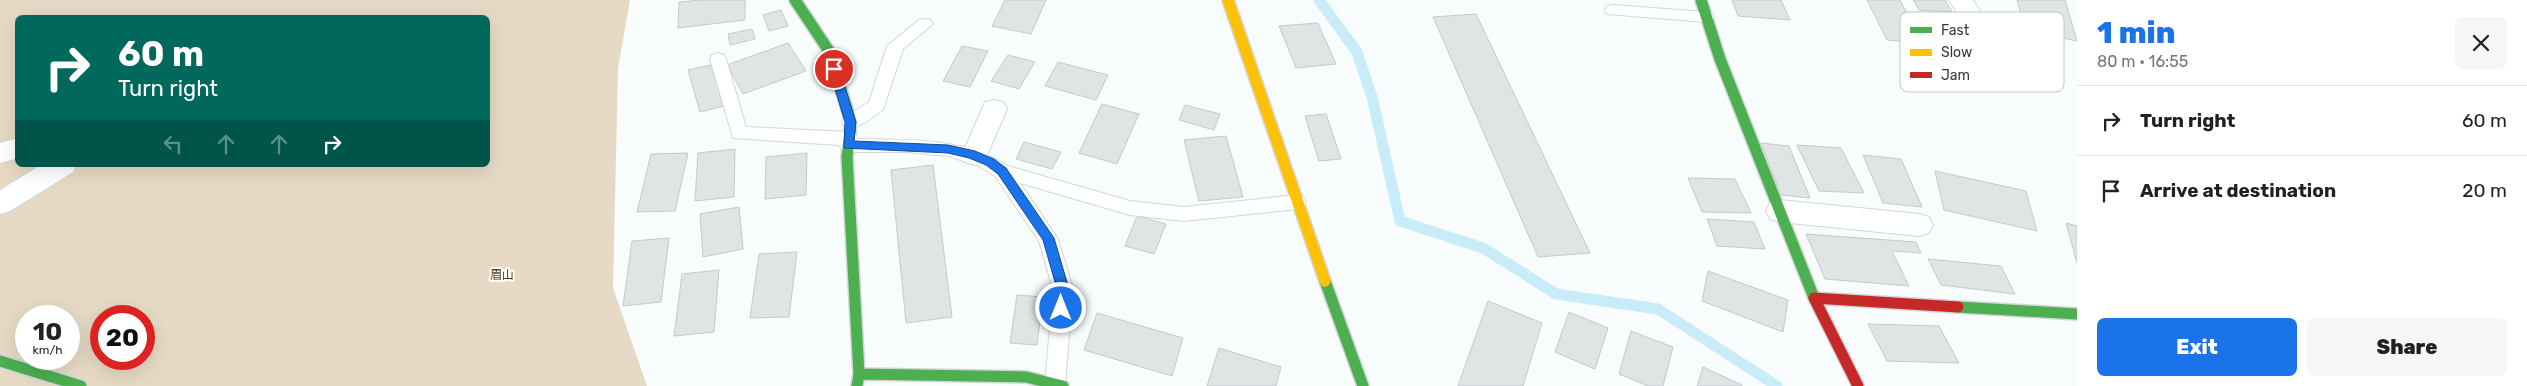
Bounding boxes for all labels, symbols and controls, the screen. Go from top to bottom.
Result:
legend [1900,12,2064,92]
text: 1 min [2097,15,2175,51]
button: close [2455,17,2507,69]
text: Fast [1941,22,1970,39]
text: 60 m [118,33,204,75]
icon: right [35,35,100,100]
text: Slow [1941,44,1972,61]
pin [813,48,855,90]
text: 80 m · 16:55 [2097,52,2188,71]
icon: arrive [820,55,848,83]
text: Jam [1941,67,1970,84]
text: Turn right [118,75,218,102]
icon: right [2097,107,2125,135]
text: Turn right [2140,109,2235,132]
text: 60 m [2462,109,2507,132]
icon: left [159,130,187,158]
icon: ahead [212,130,240,158]
icon: ahead [265,130,293,158]
icon: right [318,130,346,158]
icon: arrive [2097,177,2125,205]
text: Arrive at destination [2140,179,2336,202]
text: 20 m [2462,179,2507,202]
park label: 眉山 [490,268,514,282]
position arrow [1034,281,1086,333]
speed limit sign: 20 [90,305,155,370]
text: 10 [33,317,62,346]
button: Exit [2097,318,2297,376]
button: Share [2307,318,2507,376]
text: km/h [33,343,62,357]

